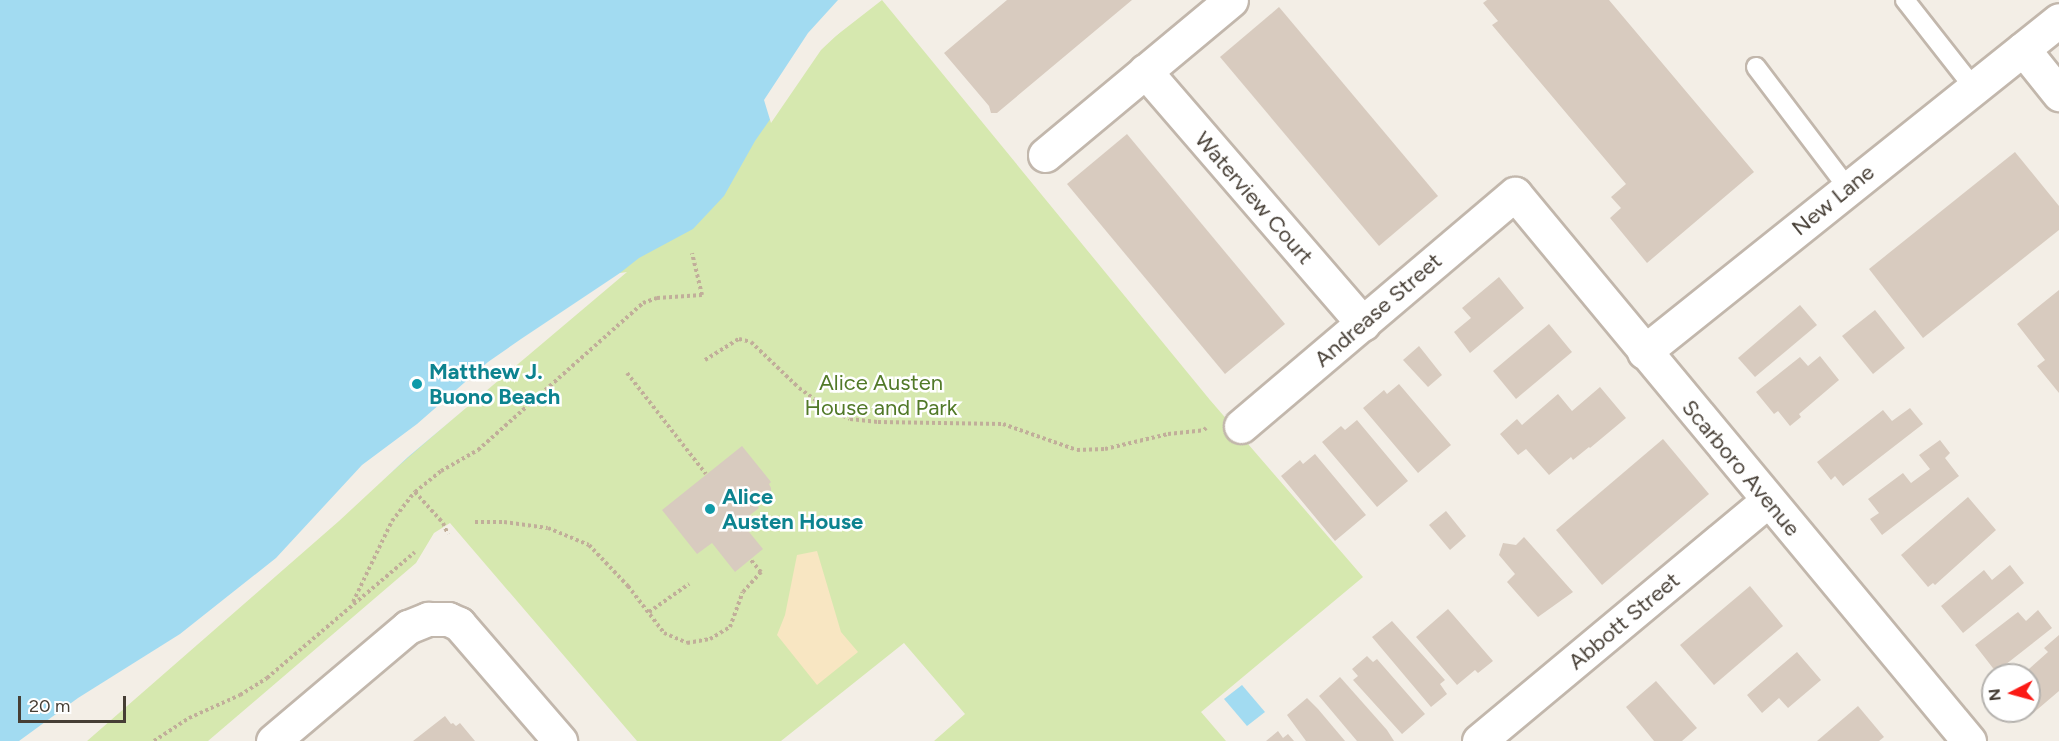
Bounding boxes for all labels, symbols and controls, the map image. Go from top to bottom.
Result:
street label: Waterview Court [1189,126,1319,270]
street label: New Lane [1786,159,1880,241]
street label: Andrease Street [1309,248,1447,372]
place label: Matthew J. Buono Beach [429,358,560,410]
park label: Alice Austen House and Park [805,369,957,420]
marker: Matthew J. Buono Beach [410,377,424,391]
street label: Scarboro Avenue [1676,394,1806,542]
place label: Alice Austen House [722,483,863,534]
marker: Alice Austen House [703,502,717,516]
street label: Abbott Street [1563,567,1685,675]
north arrow [1981,663,2041,723]
scale bar [21,684,129,722]
text: N [1984,688,2005,702]
text: 20 m [29,695,70,717]

